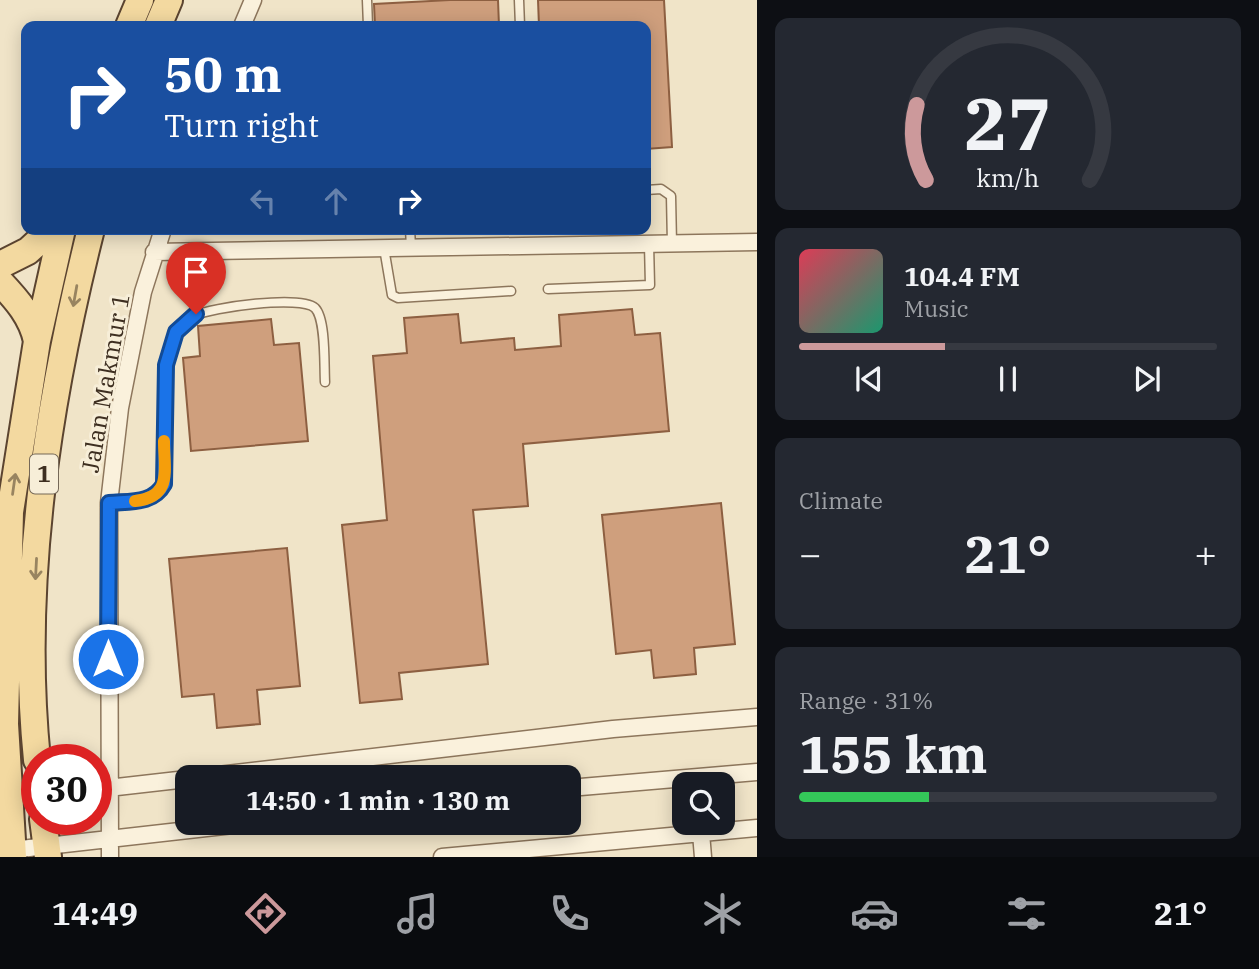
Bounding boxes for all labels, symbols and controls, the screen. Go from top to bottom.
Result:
text: 50 m [164,42,282,105]
icon: right [49,49,140,140]
text: 27 [964,75,1052,170]
text: Turn right [164,104,319,146]
text: km/h [976,161,1040,194]
icon: left [244,182,282,220]
icon: ahead [317,182,355,220]
icon: right [390,182,428,220]
pin [166,242,226,314]
icon: arrive [177,253,215,291]
text: 104.4 FM [904,259,1020,293]
one-way arrow [68,284,82,307]
street label: Jalan Makmur 1 [73,291,137,475]
text: Music [904,293,969,323]
icon: previous [850,360,888,398]
icon: pause [989,360,1027,398]
icon: next [1128,360,1166,398]
road number: 1 [30,454,58,494]
one-way arrow [7,474,20,496]
text: Climate [799,485,883,515]
text: 21° [965,520,1051,587]
text: − [799,529,822,578]
text: + [1194,529,1217,578]
one-way arrow [30,557,43,580]
position arrow [71,622,145,696]
text: Range · 31% [799,685,933,715]
text: 155 km [799,720,988,787]
speed limit sign: 30 [21,744,112,835]
map controls [672,772,735,835]
button: search [672,772,735,835]
text: 14:50 · 1 min · 130 m [246,783,510,817]
icon: directions [241,889,290,938]
icon: music [393,889,442,938]
icon: phone [545,889,594,938]
icon: climate [698,889,747,938]
icon: car [850,889,899,938]
icon: filters [1002,889,1051,938]
text: 14:49 [52,892,138,934]
text: 21° [1154,892,1207,934]

